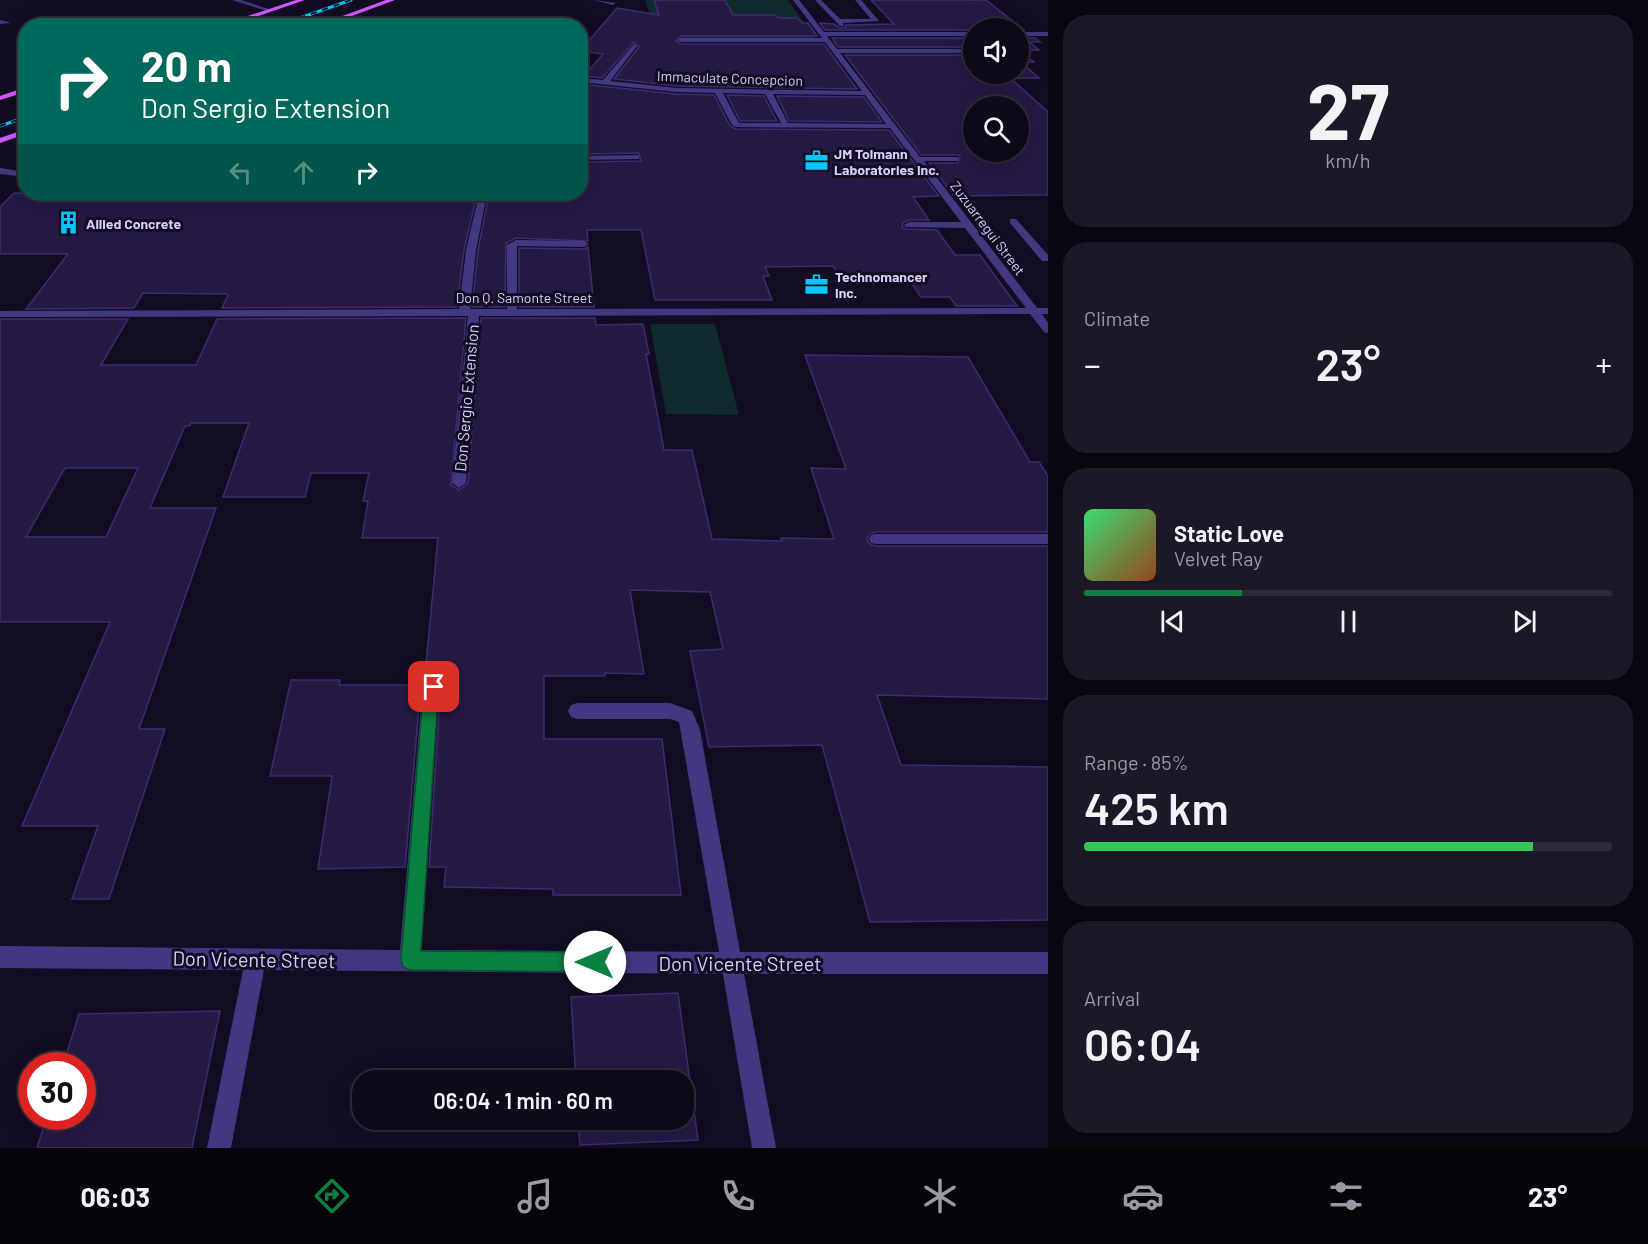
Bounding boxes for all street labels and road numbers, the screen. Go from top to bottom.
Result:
street label: Immaculate Concepcion [657,67,803,89]
street label: Zuzuarregui Street [947,178,1029,278]
street label: Don Q. Samonte Street [456,289,592,306]
street label: Don Sergio Extension [450,324,482,472]
street label: Don Vicente Street [172,946,336,972]
street label: Don Vicente Street [659,951,821,975]

